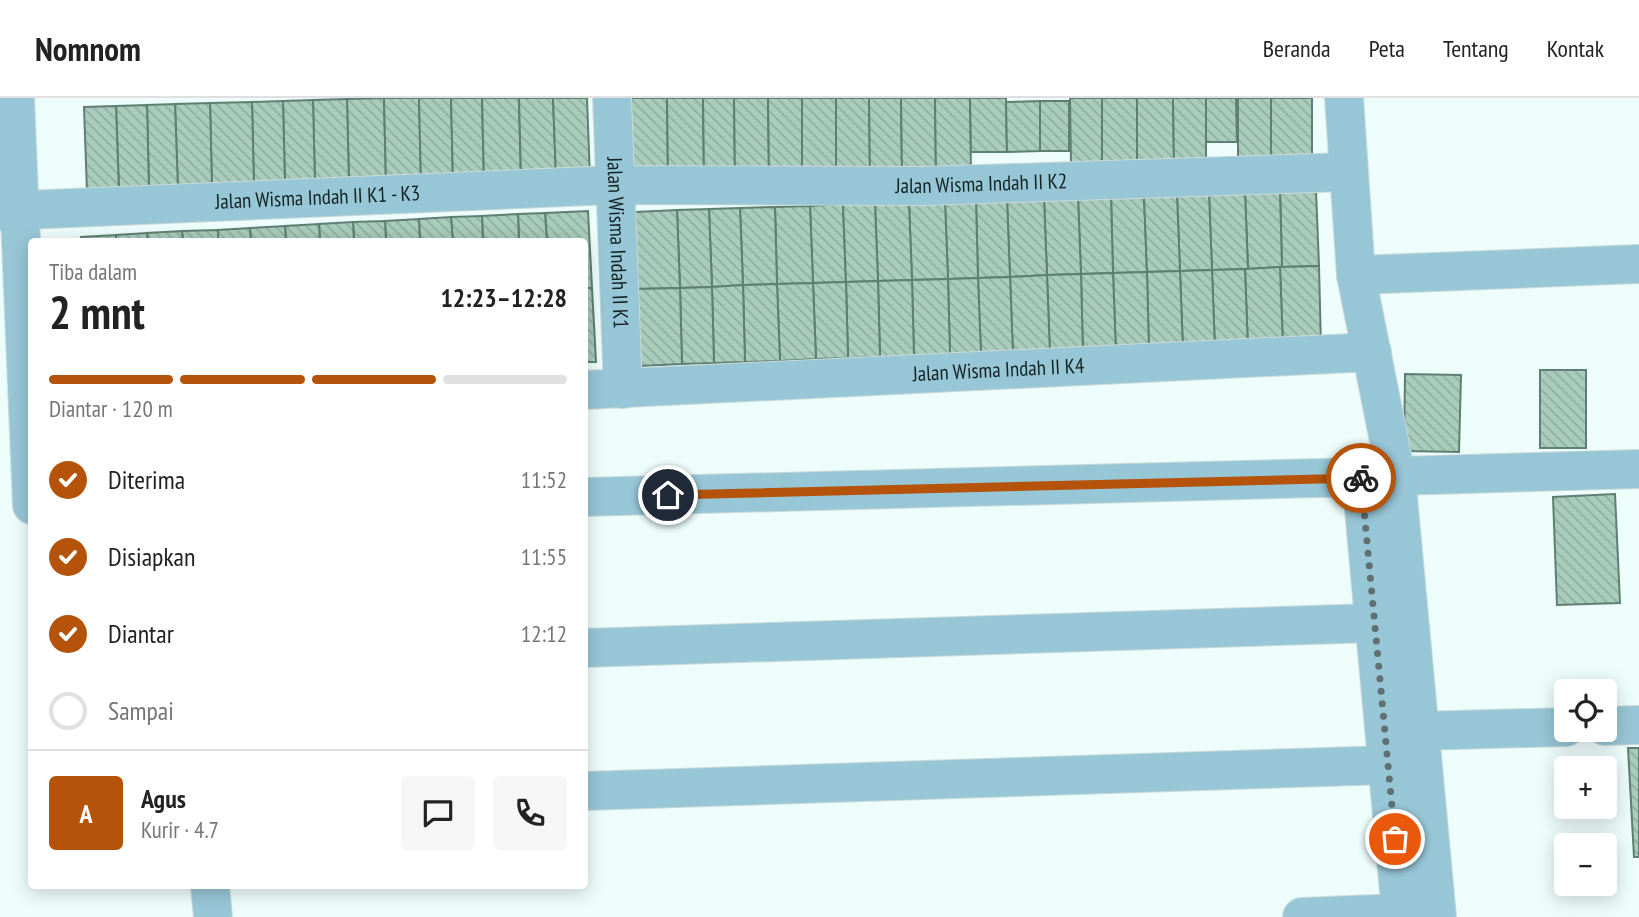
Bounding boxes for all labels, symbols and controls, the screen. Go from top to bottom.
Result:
text: Nomnom [35,27,141,70]
text: Beranda [1263,33,1331,64]
text: Peta [1369,33,1405,64]
text: Tentang [1443,33,1509,64]
text: Kontak [1547,33,1604,64]
street label: Jalan Wisma Indah II K1 [601,155,635,329]
street label: Jalan Wisma Indah II K2 [894,167,1068,199]
street label: Jalan Wisma Indah II K1 - K3 [214,179,421,215]
text: Tiba dalam [49,257,137,286]
text: 12:23–12:28 [440,281,567,314]
text: 2 mnt [49,282,145,342]
street label: Jalan Wisma Indah II K4 [911,352,1086,387]
text: Diantar · 120 m [49,394,173,423]
courier [1326,443,1396,513]
icon: bike [1342,459,1380,497]
icon: check [49,461,87,499]
text: Diterima [108,463,185,496]
text: 11:52 [521,465,567,494]
pin [638,465,698,525]
icon: home [649,476,687,514]
icon: check [49,538,87,576]
text: Disiapkan [108,540,195,573]
text: 11:55 [521,542,567,571]
icon: check [49,615,87,653]
text: Diantar [108,617,174,650]
text: 12:12 [521,619,567,648]
map controls [1554,679,1617,896]
button: locate [1554,679,1617,742]
text: Sampai [108,694,174,727]
button: + [1554,756,1617,819]
button: chat [401,776,475,850]
button: phone [493,776,567,850]
text: Agus [141,782,186,815]
text: A [79,797,93,830]
pin [1365,809,1425,869]
text: Kurir · 4.7 [141,815,219,844]
icon: bag [1376,820,1414,858]
button: − [1554,833,1617,896]

